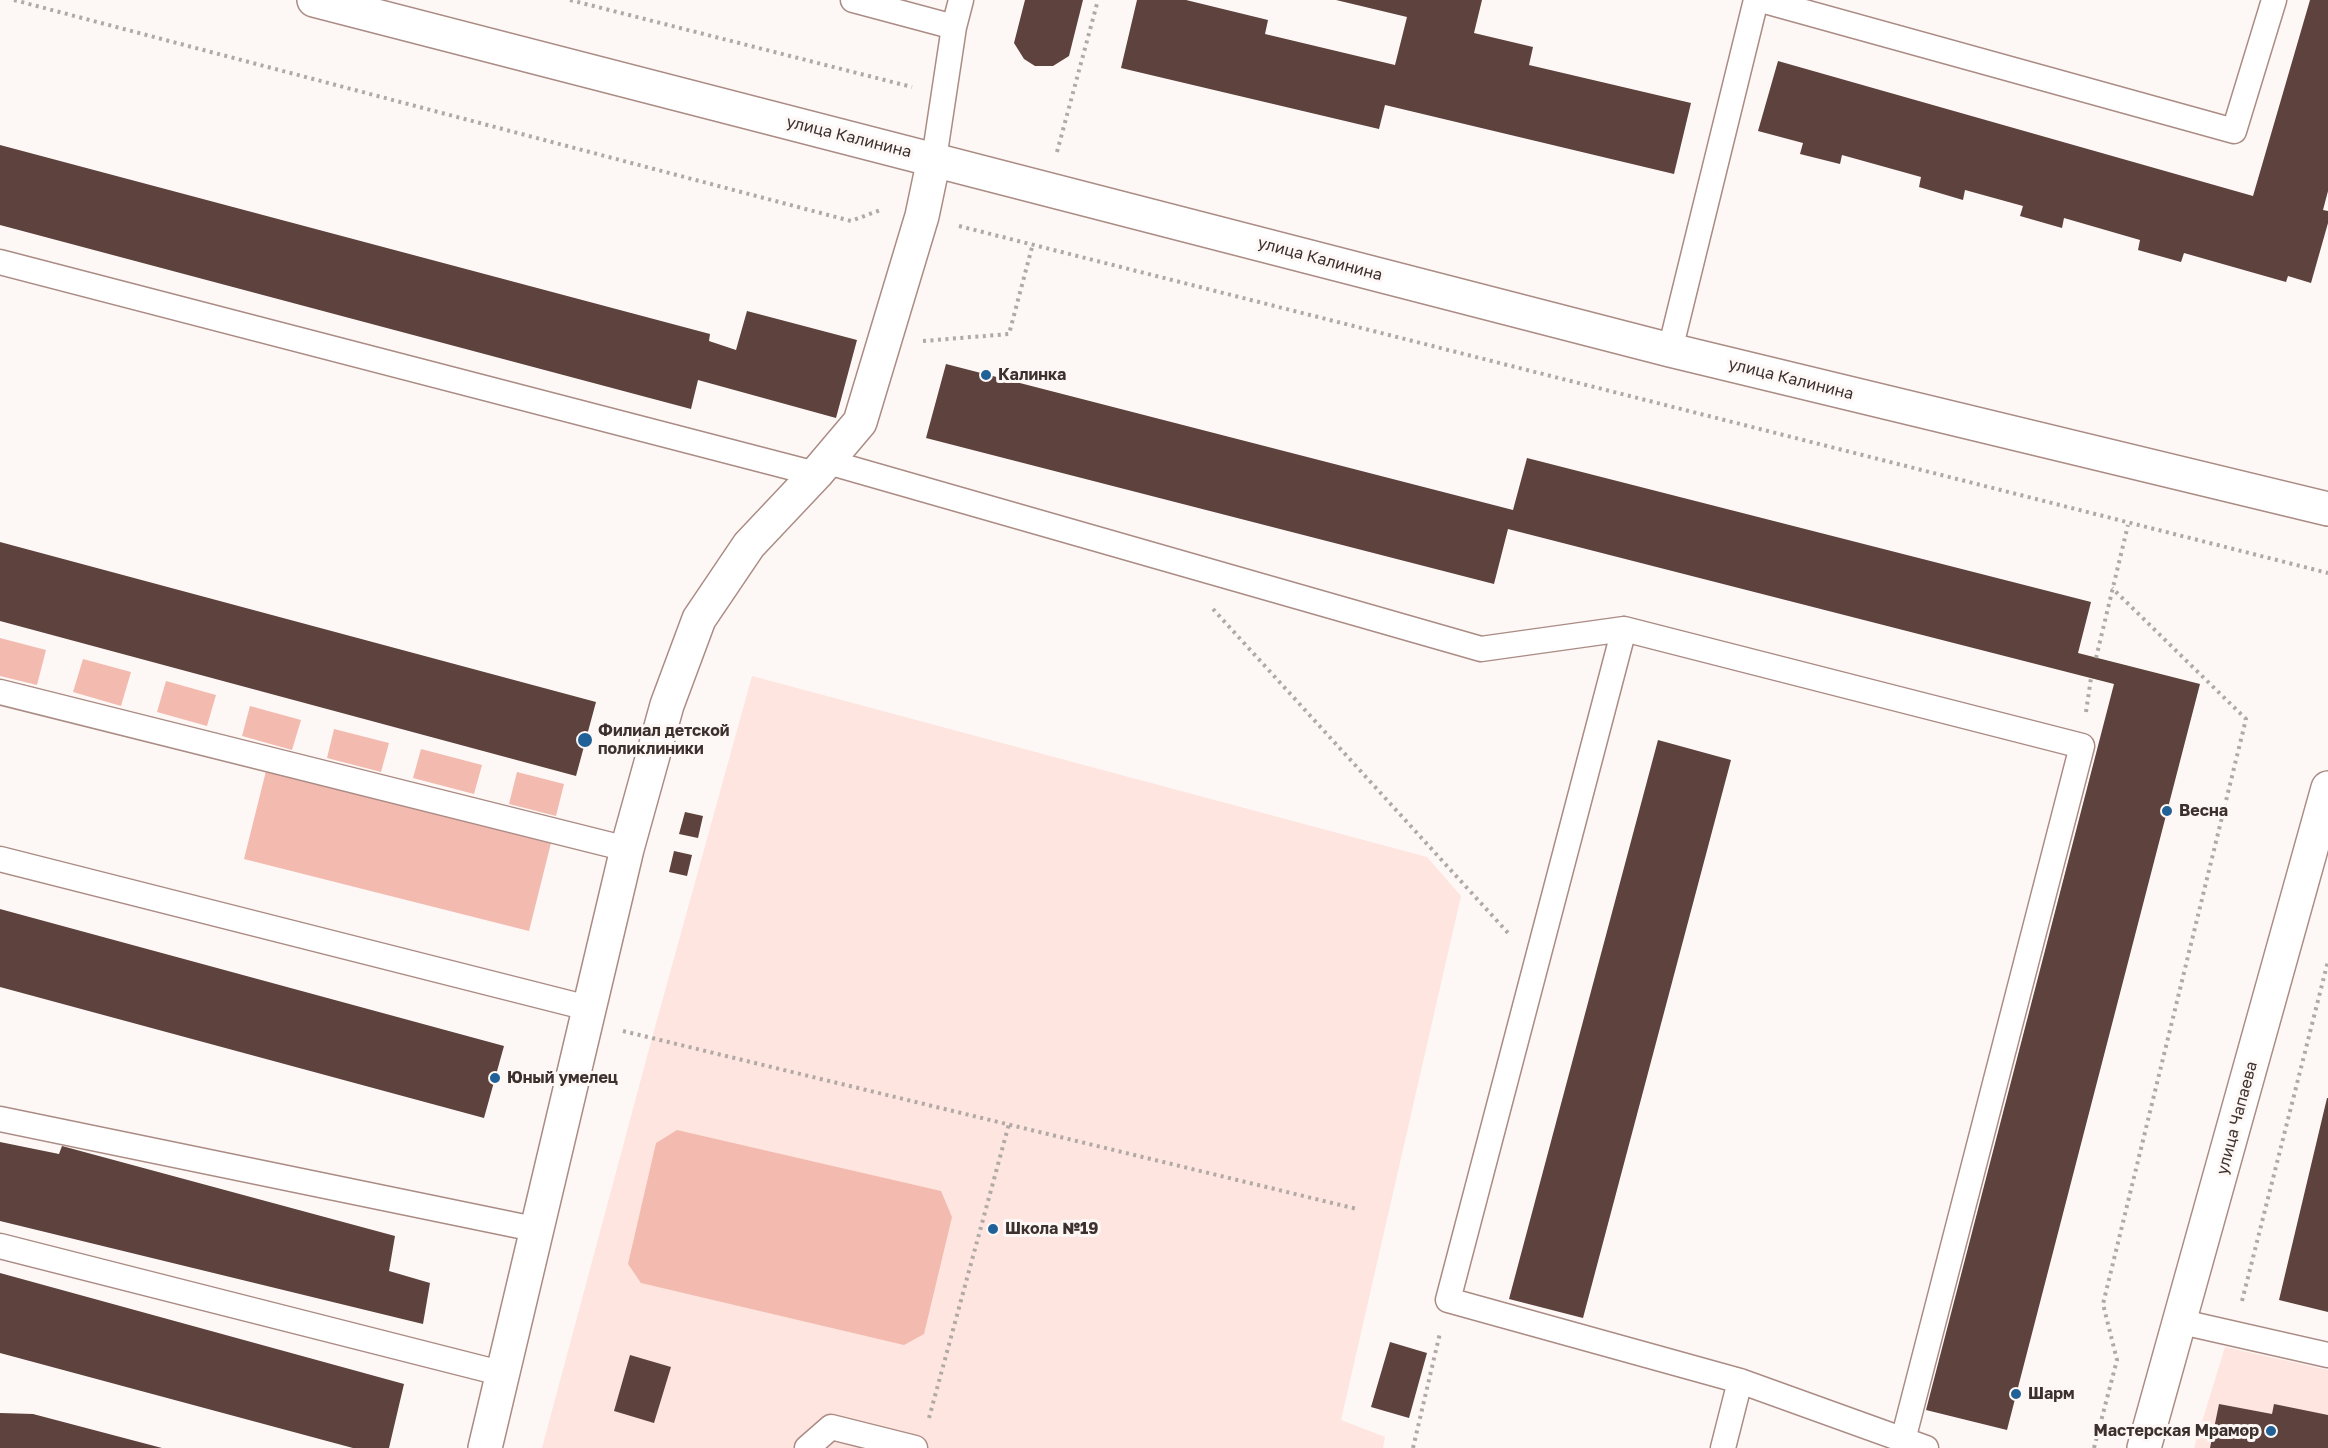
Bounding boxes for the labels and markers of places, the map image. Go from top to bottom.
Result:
place label: Калинка [998,365,1066,385]
marker: Калинка [979,368,993,382]
place label: Филиал детской поликлиники [598,721,730,759]
marker: Филиал детской поликлиники [576,731,594,749]
place label: Весна [2179,801,2228,821]
marker: Весна [2160,804,2174,818]
place label: Юный умелец [507,1068,618,1088]
marker: Юный умелец [488,1071,502,1085]
place label: Школа №19 [1005,1219,1098,1239]
marker: Школа №19 [986,1222,1000,1236]
place label: Шарм [2028,1384,2075,1404]
marker: Шарм [2009,1387,2023,1401]
place label: Мастерская Мрамор [2094,1421,2259,1441]
marker: Мастерская Мрамор [2264,1424,2278,1438]

